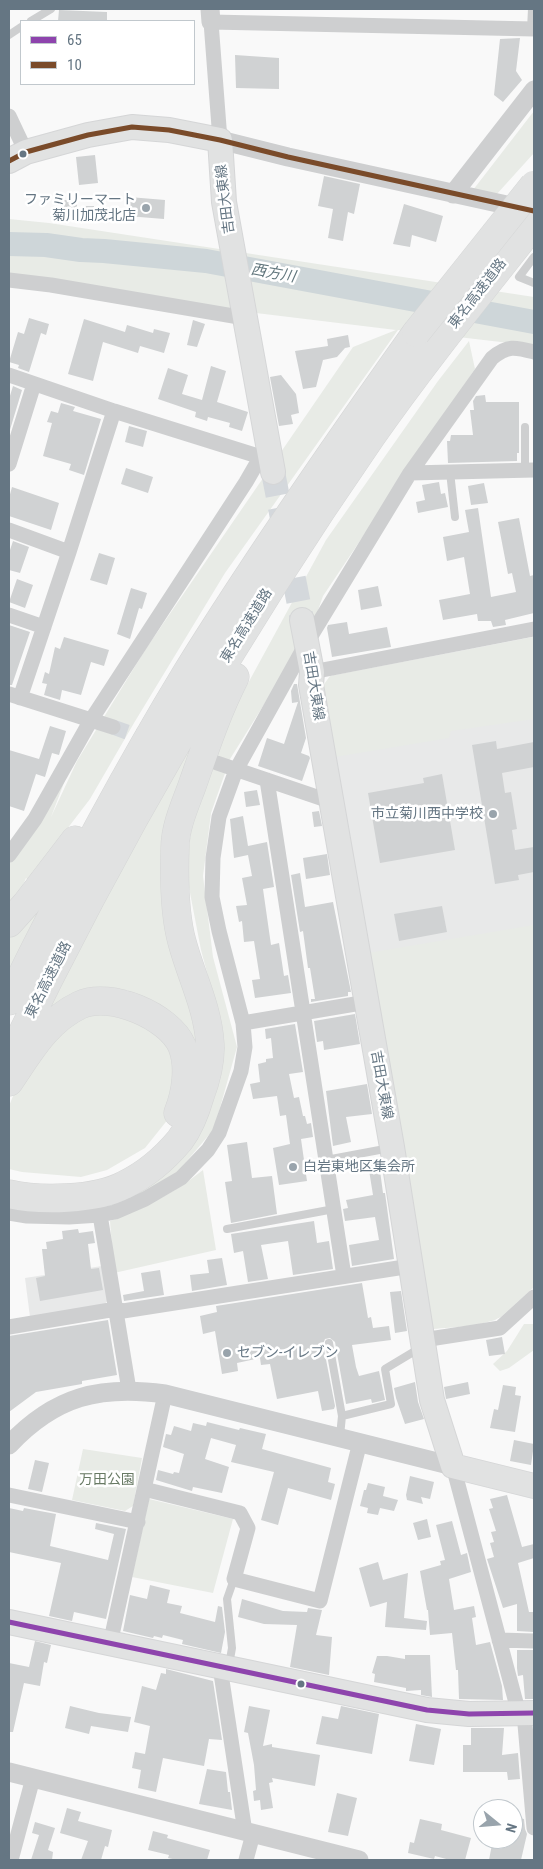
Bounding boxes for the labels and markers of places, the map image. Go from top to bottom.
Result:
unlabelled marker [18,149,28,159]
place label: ファミリーマート 菊川加茂北店 [24,192,136,224]
marker: ファミリーマート 菊川加茂北店 [140,202,152,214]
place label: 市立菊川西中学校 [371,806,483,822]
marker: 市立菊川西中学校 [487,808,499,820]
place label: 白岩東地区集会所 [303,1159,415,1175]
marker: 白岩東地区集会所 [287,1161,299,1173]
place label: セブン-イレブン [237,1345,338,1361]
marker: セブン-イレブン [221,1347,233,1359]
unlabelled marker [296,1679,306,1689]

